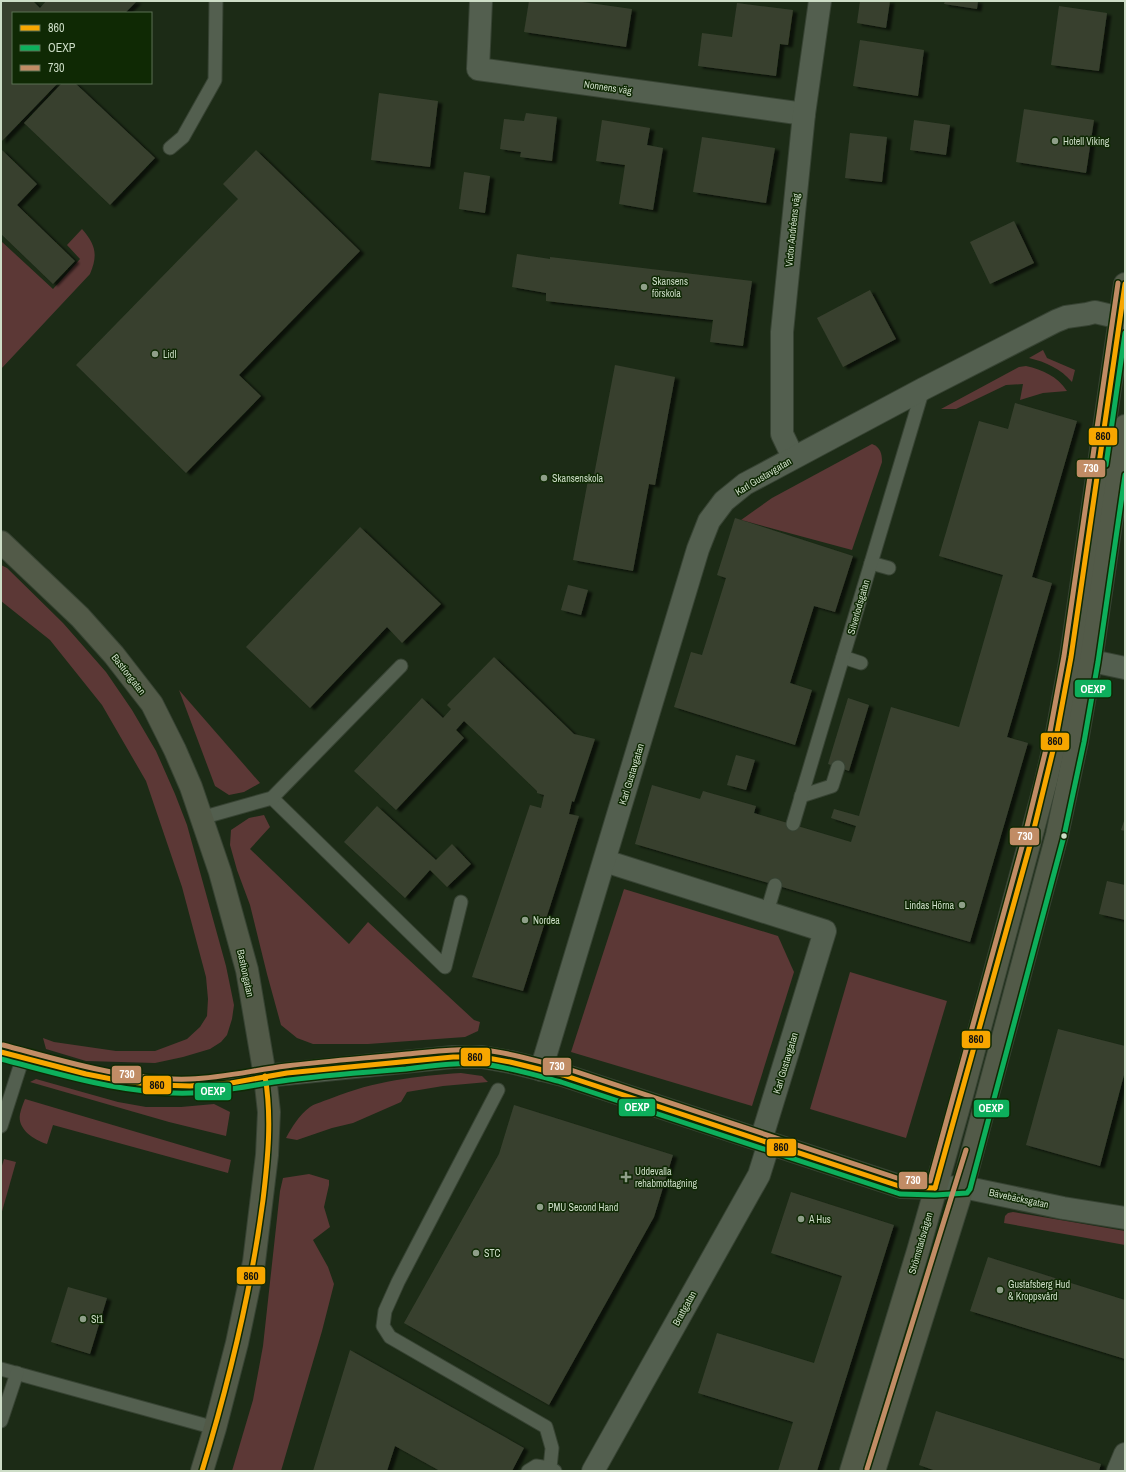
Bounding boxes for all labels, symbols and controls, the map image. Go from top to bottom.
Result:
legend [12,12,152,84]
text: 860 [48,20,64,36]
text: OEXP [48,40,76,56]
text: 730 [48,60,64,76]
street label: Nonnens väg [583,78,633,97]
place label: Hotell Viking [1063,135,1110,148]
marker: Hotell Viking [1050,136,1060,146]
street label: Victor Andréens väg [782,192,803,267]
place label: Skansens förskola [652,275,688,300]
marker: Skansens förskola [639,282,649,292]
place label: Lidl [163,348,176,361]
marker: Lidl [150,349,160,359]
line badge: 860 [1088,427,1118,446]
text: 860 [1095,429,1111,443]
street label: Karl Gustavgatan [733,455,794,498]
line badge: 730 [1076,459,1106,478]
text: 730 [1083,461,1099,475]
place label: Skansenskola [552,472,603,485]
marker: Skansenskola [539,473,549,483]
street label: Silverlodsgatan [844,578,873,636]
street label: Bastiongatan [109,651,149,697]
line badge: OEXP [1074,679,1112,698]
text: OEXP [1080,682,1106,696]
line badge: 860 [1040,732,1070,751]
text: 860 [1047,734,1063,748]
street label: Karl Gustavgatan [616,742,647,806]
line badge: 730 [1009,827,1040,846]
text: 730 [1017,829,1033,843]
unlabelled marker [1059,831,1069,841]
place label: Lindas Hörna [905,899,954,912]
marker: Lindas Hörna [957,900,967,910]
place label: Nordea [533,914,560,927]
marker: Nordea [520,915,530,925]
street label: Bastiongatan [234,948,257,998]
line badge: 860 [961,1030,991,1049]
street label: Karl Gustavgatan [770,1031,801,1095]
text: 860 [968,1032,984,1046]
line badge: 860 [460,1047,491,1067]
text: 860 [467,1050,483,1064]
line badge: 730 [542,1057,572,1076]
text: 730 [549,1059,565,1073]
line badge: 730 [111,1065,142,1084]
text: 730 [119,1067,135,1081]
line badge: 860 [142,1075,172,1095]
text: 860 [149,1078,165,1092]
line badge: OEXP [194,1082,232,1101]
text: OEXP [200,1084,226,1098]
line badge: OEXP [618,1098,656,1117]
line badge: OEXP [973,1099,1010,1118]
text: OEXP [624,1100,650,1114]
text: OEXP [978,1101,1004,1115]
line badge: 860 [766,1138,797,1157]
text: 860 [773,1140,789,1154]
place label: Uddevalla rehabmottagning [635,1165,697,1190]
marker: Uddevalla rehabmottagning [620,1171,632,1183]
line badge: 730 [898,1171,928,1190]
text: 730 [905,1173,921,1187]
street label: Bävebäcksgatan [988,1186,1050,1211]
place label: PMU Second Hand [548,1201,618,1214]
marker: PMU Second Hand [535,1202,545,1212]
street label: Strömstadsvägen [905,1211,936,1276]
place label: A Hus [808,1213,831,1226]
marker: A Hus [796,1214,806,1224]
place label: STC [484,1247,500,1260]
marker: STC [471,1248,481,1258]
line badge: 860 [236,1266,266,1285]
text: 860 [243,1269,259,1283]
place label: Gustafsberg Hud & Kroppsvård [1008,1278,1070,1303]
marker: Gustafsberg Hud & Kroppsvård [995,1285,1005,1295]
street label: Brattgatan [670,1289,699,1328]
place label: St1 [91,1313,104,1326]
marker: St1 [78,1314,88,1324]

